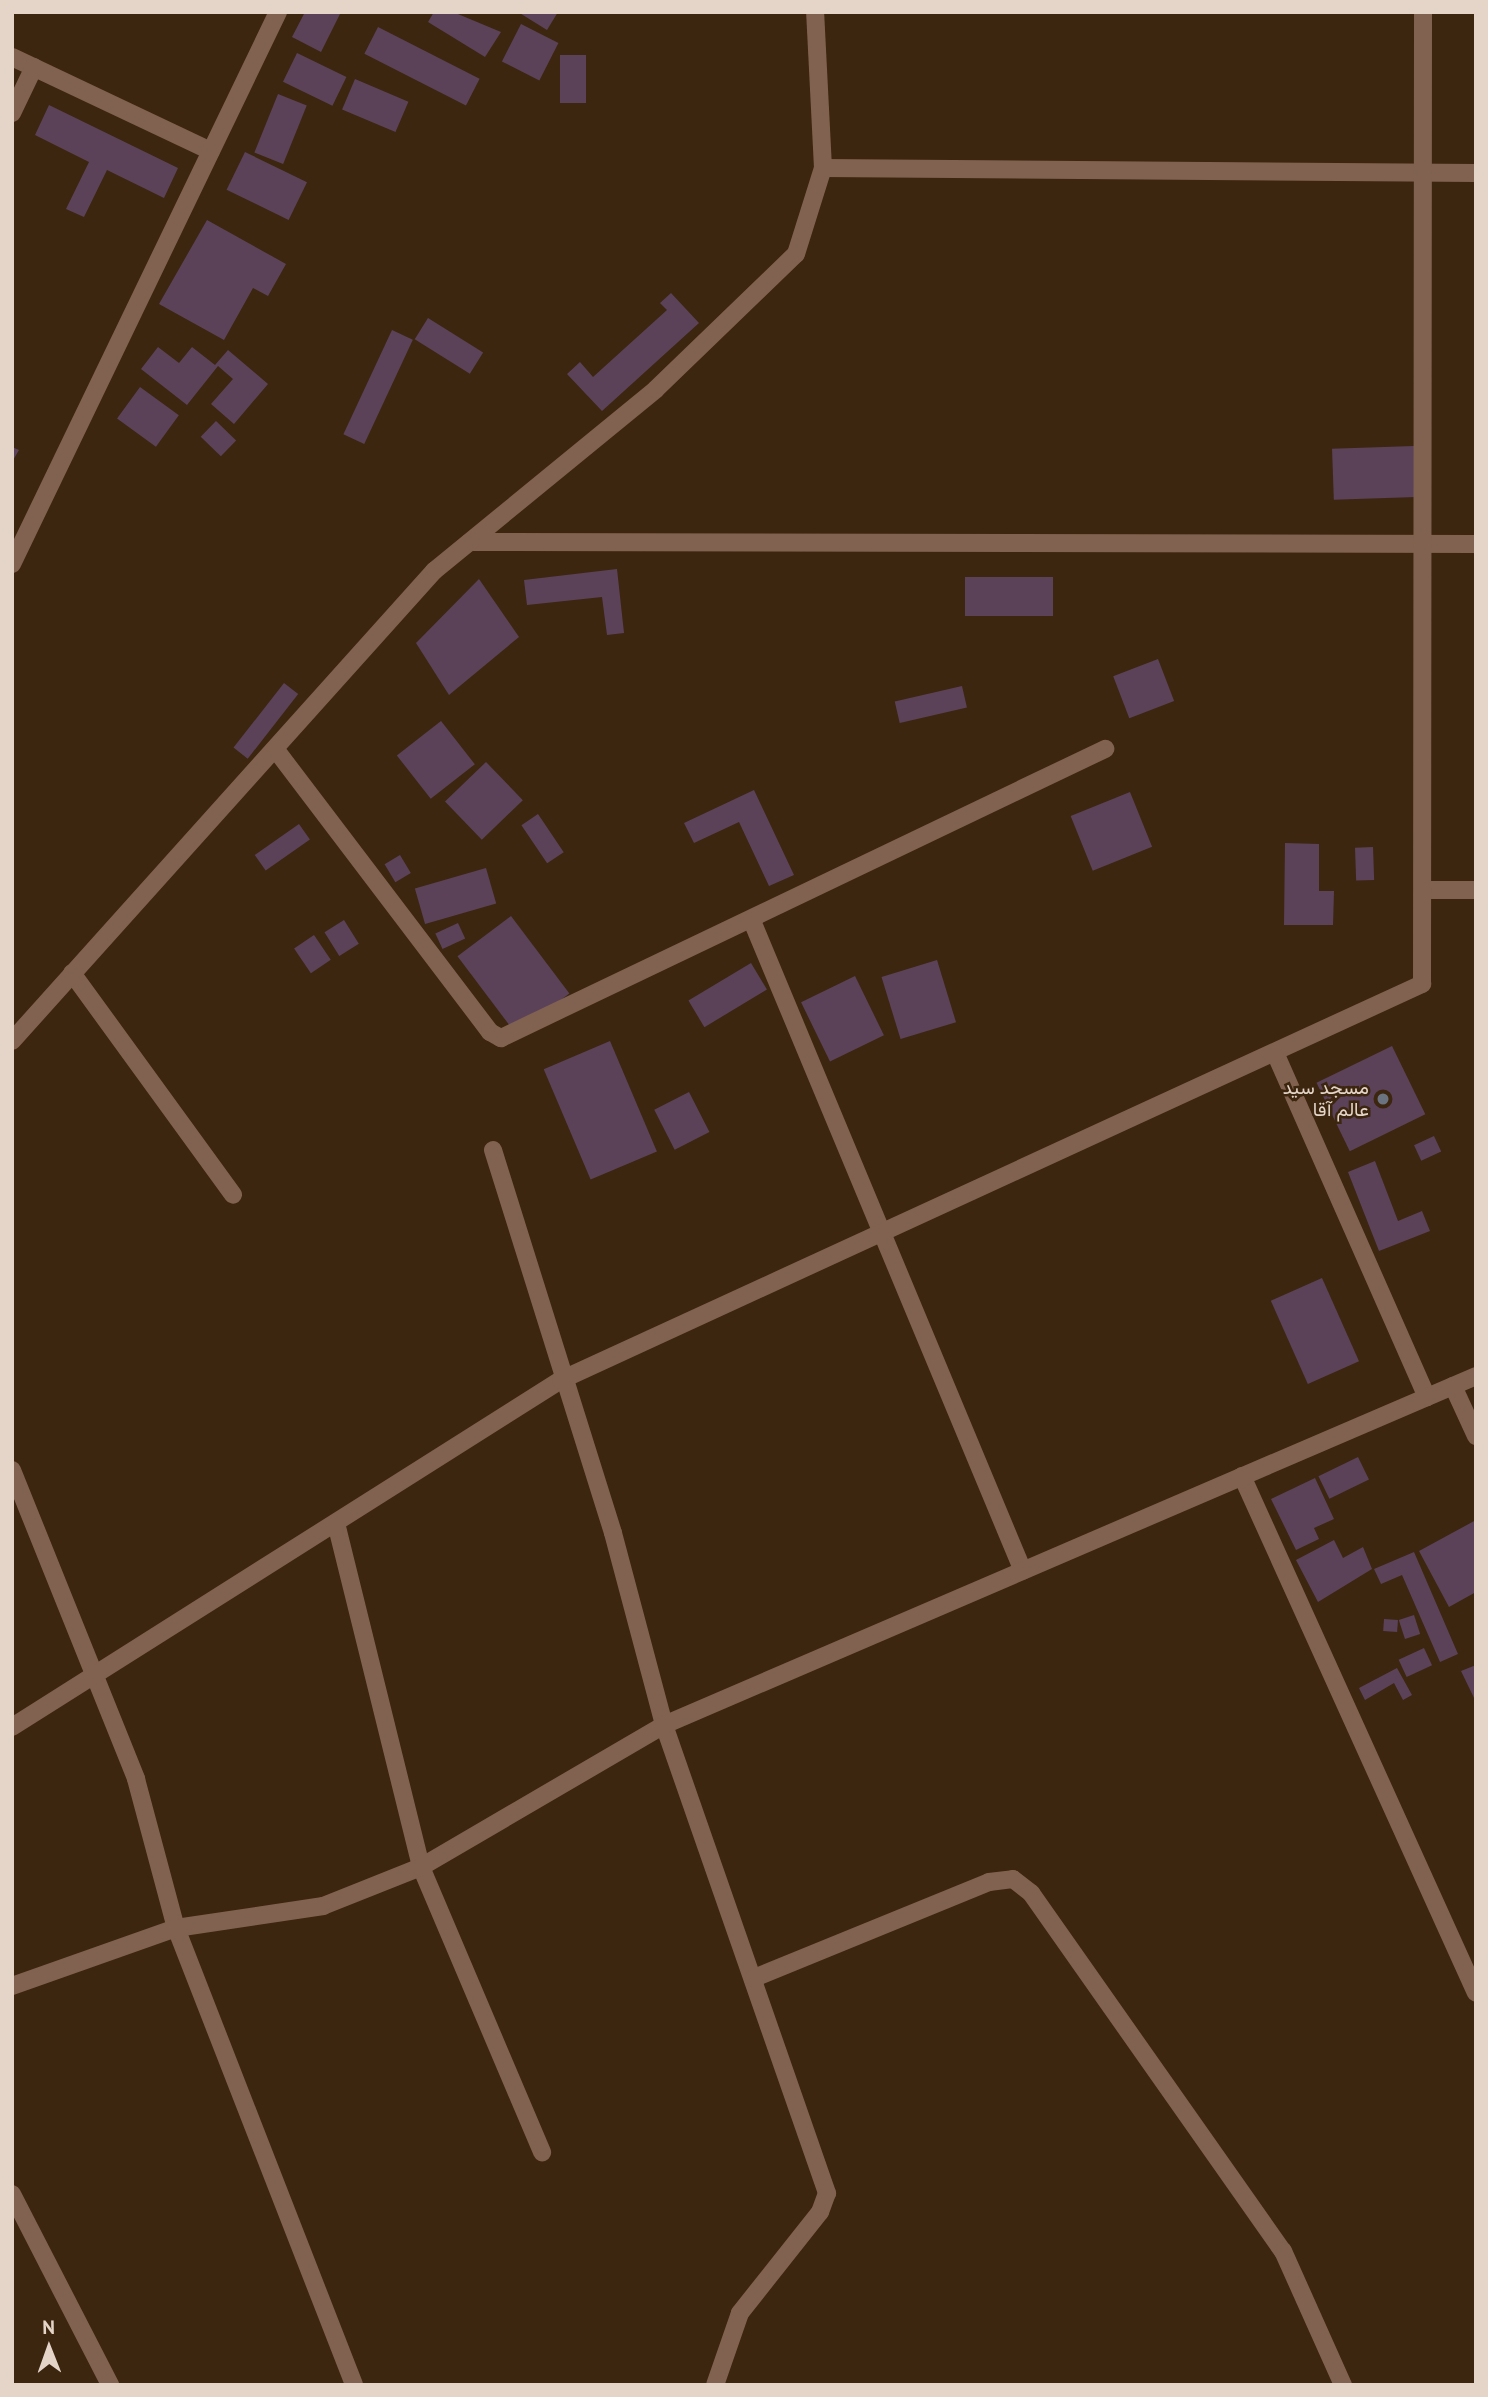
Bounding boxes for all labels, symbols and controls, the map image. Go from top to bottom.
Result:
place label: مسجد سید عالم آقا [1283,1077,1369,1121]
marker: مسجد سید عالم آقا [1375,1091,1391,1107]
north arrow [14,2313,84,2383]
text: N [42,2315,55,2339]

